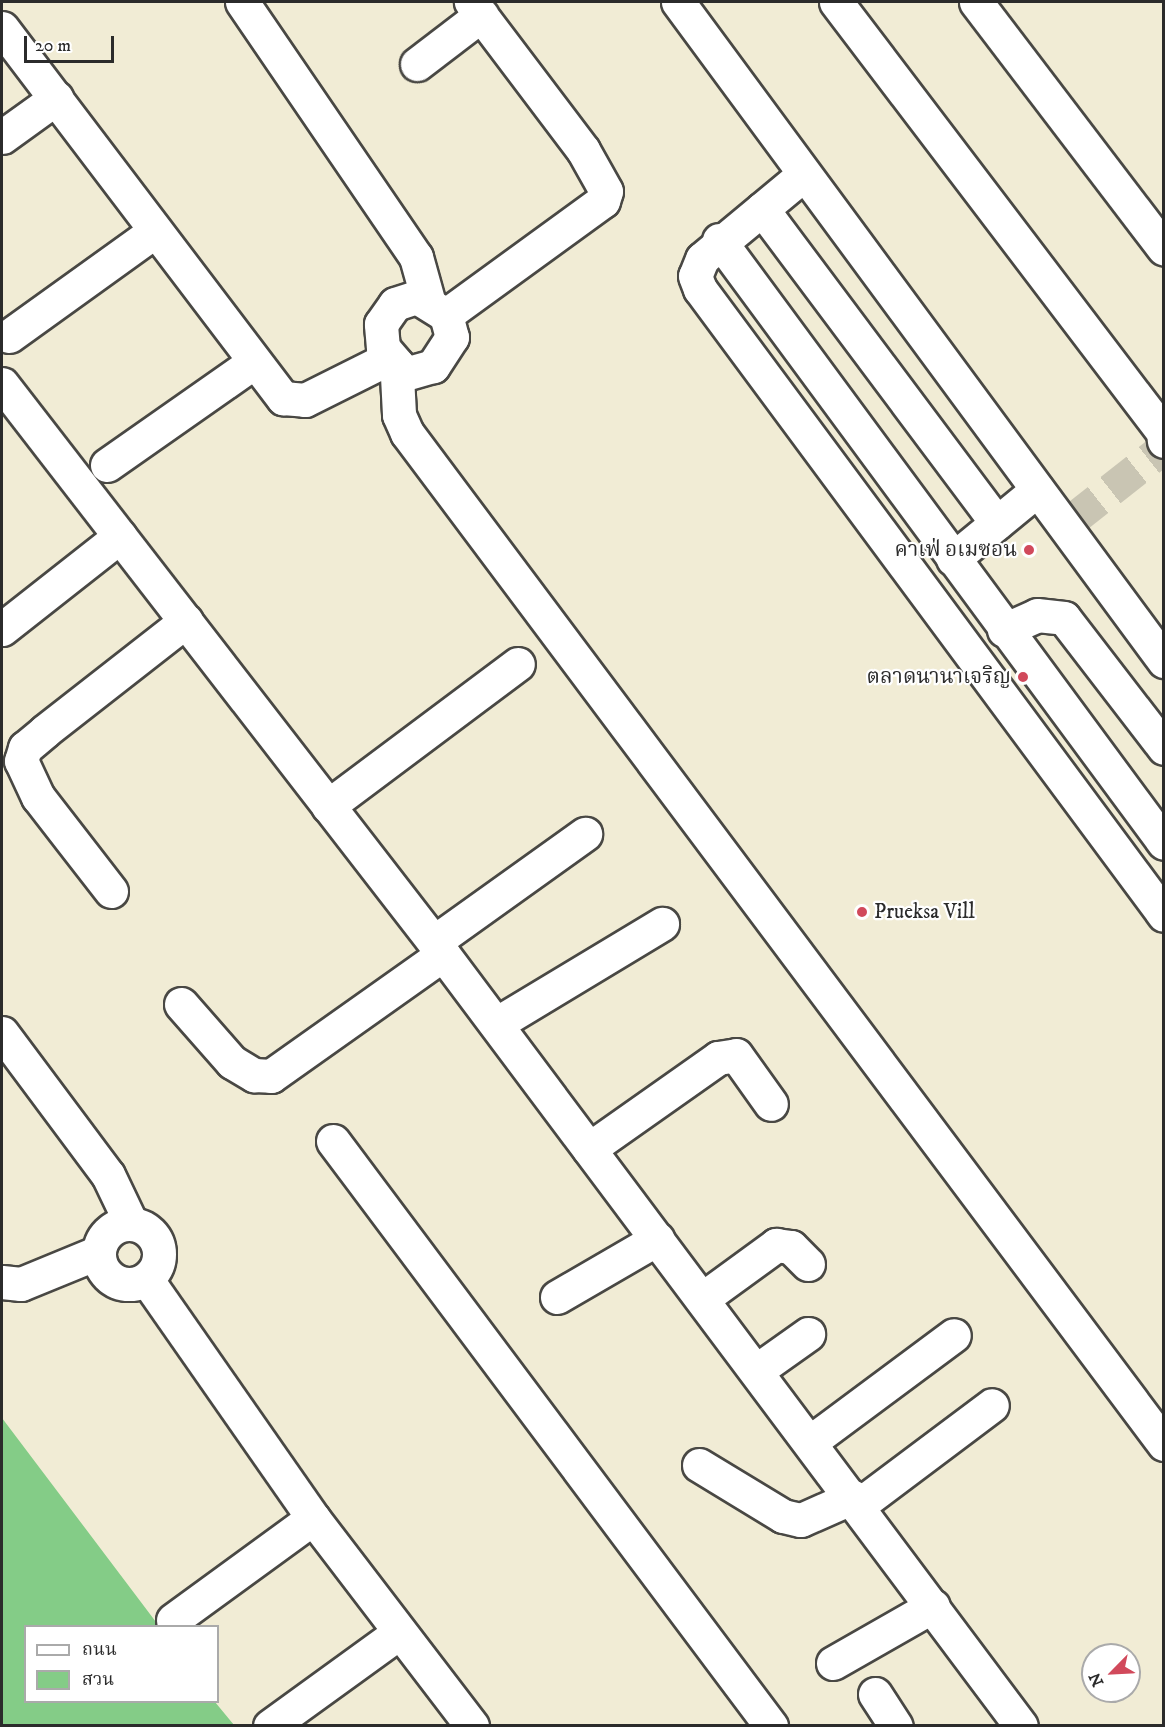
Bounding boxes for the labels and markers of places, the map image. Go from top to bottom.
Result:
place label: คาเฟ่ อเมซอน [895,537,1017,563]
marker: คาเฟ่ อเมซอน [1022,543,1036,557]
place label: ตลาดนานาเจริญ [867,664,1011,690]
marker: ตลาดนานาเจริญ [1016,670,1030,684]
place label: Prueksa Vill [874,899,975,925]
marker: Prueksa Vill [855,905,869,919]

